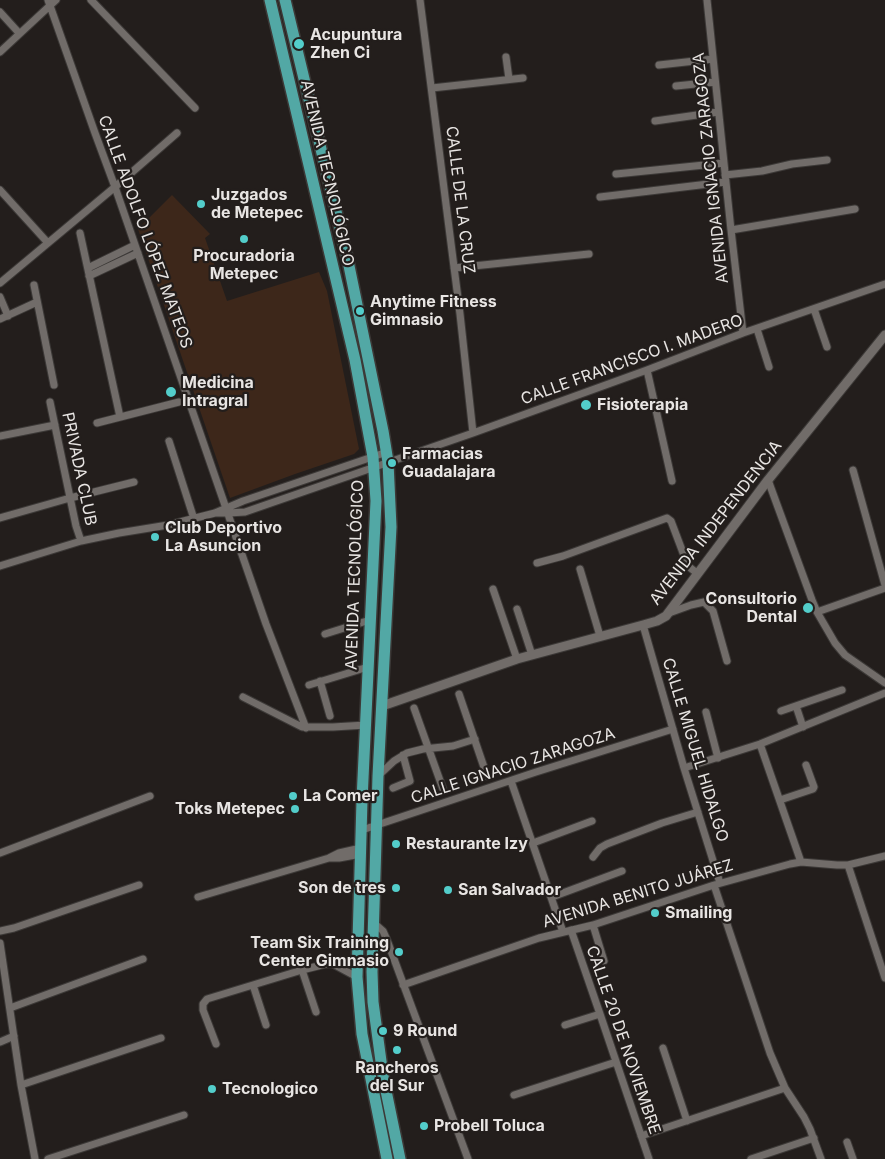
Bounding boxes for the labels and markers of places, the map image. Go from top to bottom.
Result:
place label: Acupuntura Zhen Ci [310,25,402,63]
marker: Acupuntura Zhen Ci [292,37,306,51]
place label: Juzgados de Metepec [211,185,303,223]
marker: Juzgados de Metepec [195,198,207,210]
marker: Procuradoria Metepec [238,233,250,245]
place label: Procuradoria Metepec [193,246,295,284]
place label: Anytime Fitness Gimnasio [370,292,497,330]
marker: Anytime Fitness Gimnasio [354,305,366,317]
place label: Medicina Intragral [182,373,254,411]
marker: Medicina Intragral [164,385,178,399]
place label: Fisioterapia [597,395,688,415]
marker: Fisioterapia [579,398,593,412]
place label: Farmacias Guadalajara [402,444,495,482]
marker: Farmacias Guadalajara [386,457,398,469]
place label: Club Deportivo La Asuncion [165,518,282,556]
marker: Club Deportivo La Asuncion [149,531,161,543]
place label: Consultorio Dental [706,589,797,627]
marker: Consultorio Dental [801,601,815,615]
place label: La Comer [303,786,377,806]
marker: La Comer [287,790,299,802]
place label: Toks Metepec [175,799,285,819]
marker: Toks Metepec [289,803,301,815]
place label: Restaurante Izy [406,834,528,854]
marker: Restaurante Izy [390,838,402,850]
place label: Son de tres [298,878,386,898]
place label: San Salvador [458,880,561,900]
marker: Son de tres [390,882,402,894]
marker: San Salvador [442,884,454,896]
place label: Smailing [665,903,732,923]
marker: Smailing [649,907,661,919]
place label: Team Six Training Center Gimnasio [250,933,389,971]
marker: Team Six Training Center Gimnasio [393,946,405,958]
place label: 9 Round [393,1021,457,1041]
marker: 9 Round [377,1025,389,1037]
marker: Rancheros del Sur [391,1044,403,1056]
place label: Rancheros del Sur [355,1058,439,1096]
place label: Tecnologico [222,1079,318,1099]
marker: Tecnologico [206,1083,218,1095]
place label: Probell Toluca [434,1116,545,1136]
marker: Probell Toluca [418,1120,430,1132]

